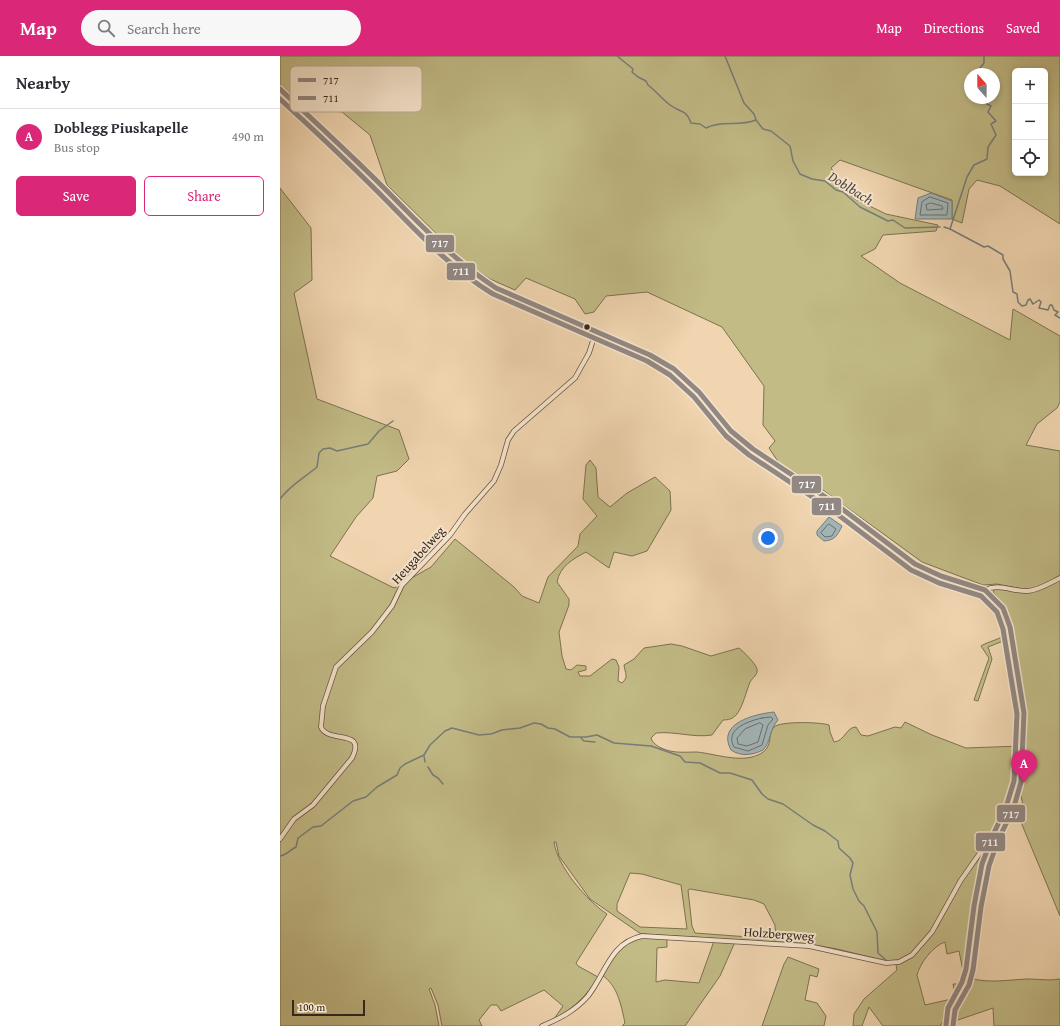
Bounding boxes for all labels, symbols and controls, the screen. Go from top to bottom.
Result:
search box [81,10,361,46]
text: Map [20,14,57,42]
icon: search [95,17,117,39]
text: Search here [127,18,201,39]
text: Map [876,18,902,38]
text: Directions [924,18,984,38]
text: Saved [1006,18,1040,38]
legend [290,66,422,112]
north arrow [964,68,1000,104]
map controls [1012,68,1048,176]
button: + [1012,68,1048,104]
text: Nearby [16,70,70,95]
text: 717 [323,72,339,88]
text: 711 [323,90,339,106]
button: − [1012,104,1048,140]
text: Doblegg Piuskapelle [54,117,188,138]
text: A [25,127,33,146]
text: 490 m [232,127,264,146]
text: Bus stop [54,138,100,157]
button: locate [1012,140,1048,176]
water label: Doblbach [824,166,877,210]
button: Save [16,176,136,216]
button: Share [144,176,264,216]
line badge: 717 [425,234,455,253]
text: 717 [431,235,449,251]
line badge: 711 [446,262,476,281]
text: 711 [452,263,470,279]
unlabelled marker [582,322,592,332]
line badge: 717 [791,475,822,494]
text: 717 [798,476,816,492]
line badge: 711 [811,497,842,516]
text: 711 [818,498,836,514]
street label: Heugabelweg [387,521,450,588]
your location [758,528,778,548]
pin: A [1011,750,1037,783]
line badge: 717 [996,804,1026,823]
text: 717 [1002,806,1020,822]
line badge: 711 [975,832,1006,852]
text: 711 [981,834,999,850]
street label: Holzbergweg [743,922,815,946]
scale bar [292,998,365,1017]
text: 100 m [298,999,325,1015]

